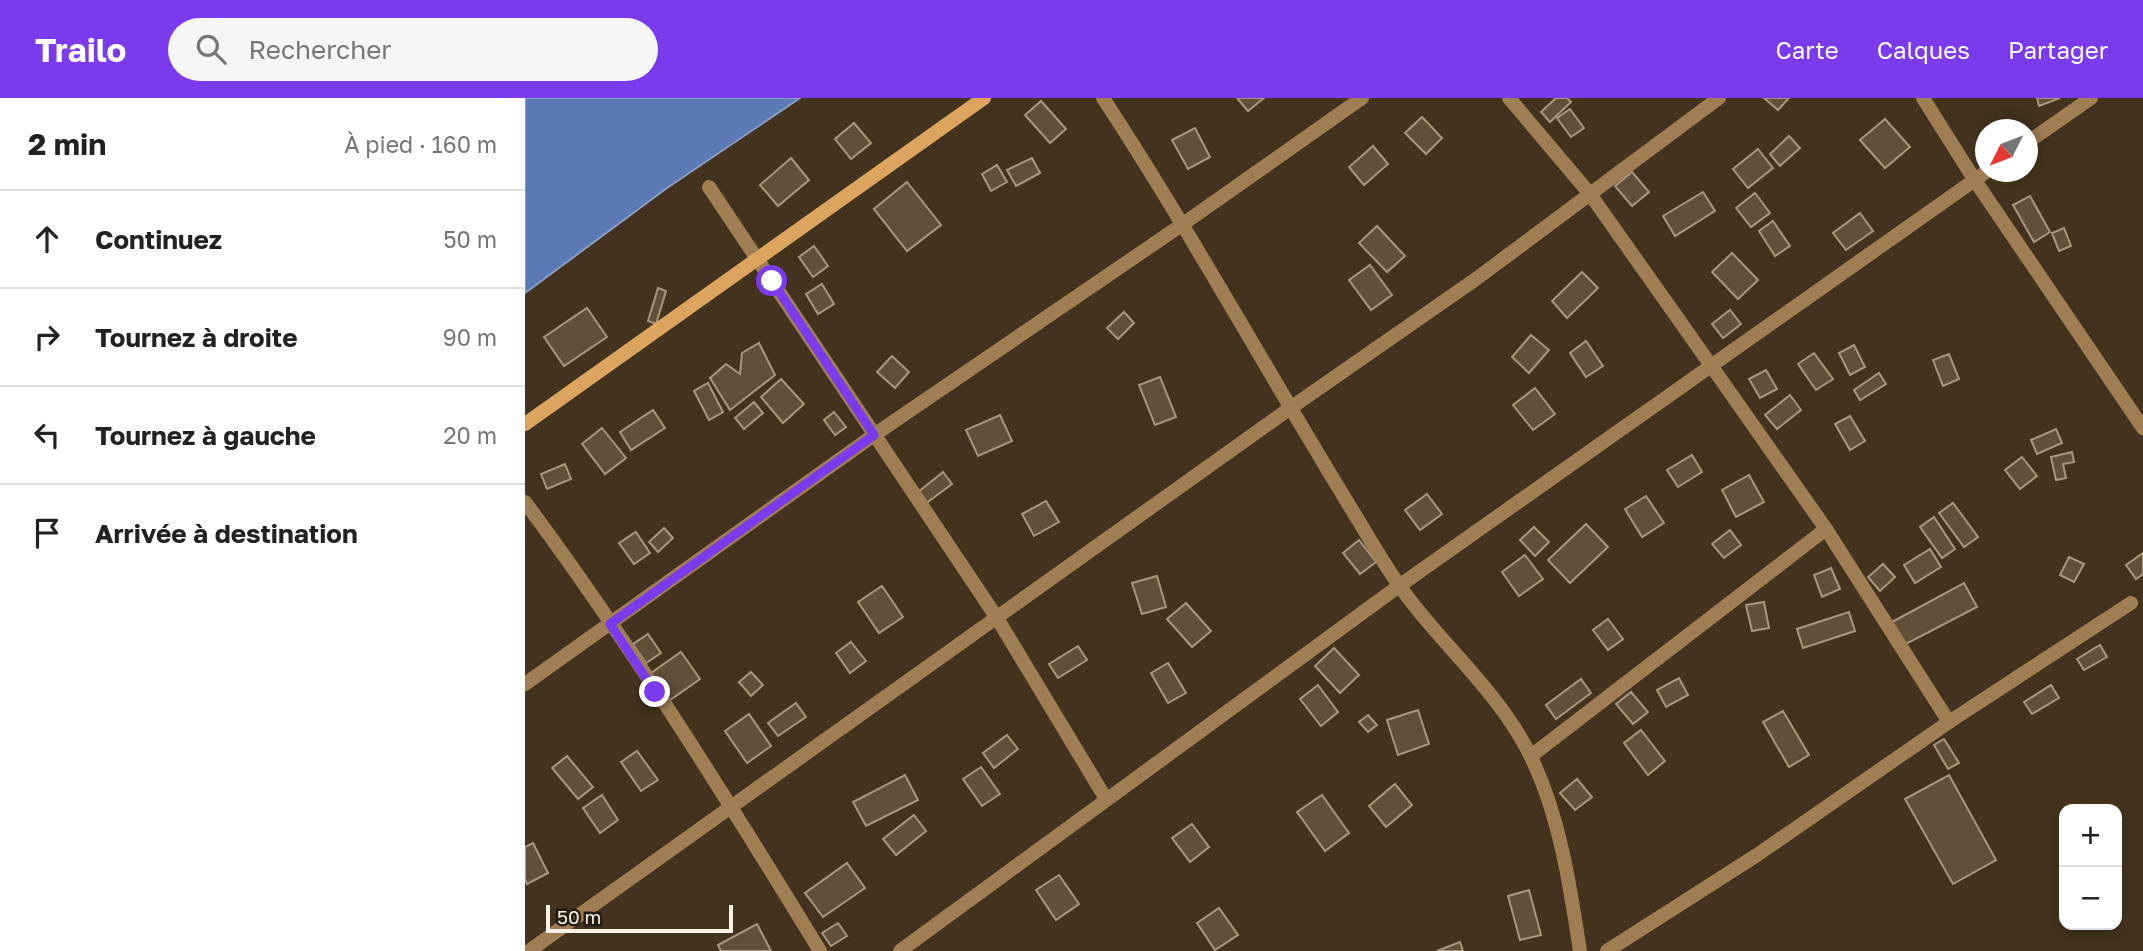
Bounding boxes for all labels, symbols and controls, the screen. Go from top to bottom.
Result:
search box [168,18,658,81]
text: Trailo [35,30,126,69]
icon: search [192,30,230,68]
text: Rechercher [248,34,391,65]
text: Carte [1775,35,1839,64]
text: Calques [1877,35,1970,64]
text: Partager [2008,35,2108,64]
north arrow [1975,119,2038,182]
text: 2 min [28,126,106,162]
text: À pied · 160 m [344,130,497,158]
icon: ahead [28,220,66,258]
text: Continuez [95,224,222,255]
text: 50 m [443,225,497,253]
route start [756,265,787,296]
icon: right [28,318,66,356]
text: Tournez à droite [95,322,298,353]
text: 90 m [443,323,497,351]
icon: left [28,416,66,454]
text: Tournez à gauche [95,420,316,451]
text: 20 m [443,421,497,449]
icon: arrive [28,514,66,552]
text: Arrivée à destination [95,518,358,549]
route end [639,676,670,707]
map controls [2059,804,2122,930]
button: + [2059,804,2122,867]
button: − [2059,867,2122,930]
scale bar [546,902,733,934]
text: 50 m [557,905,601,928]

